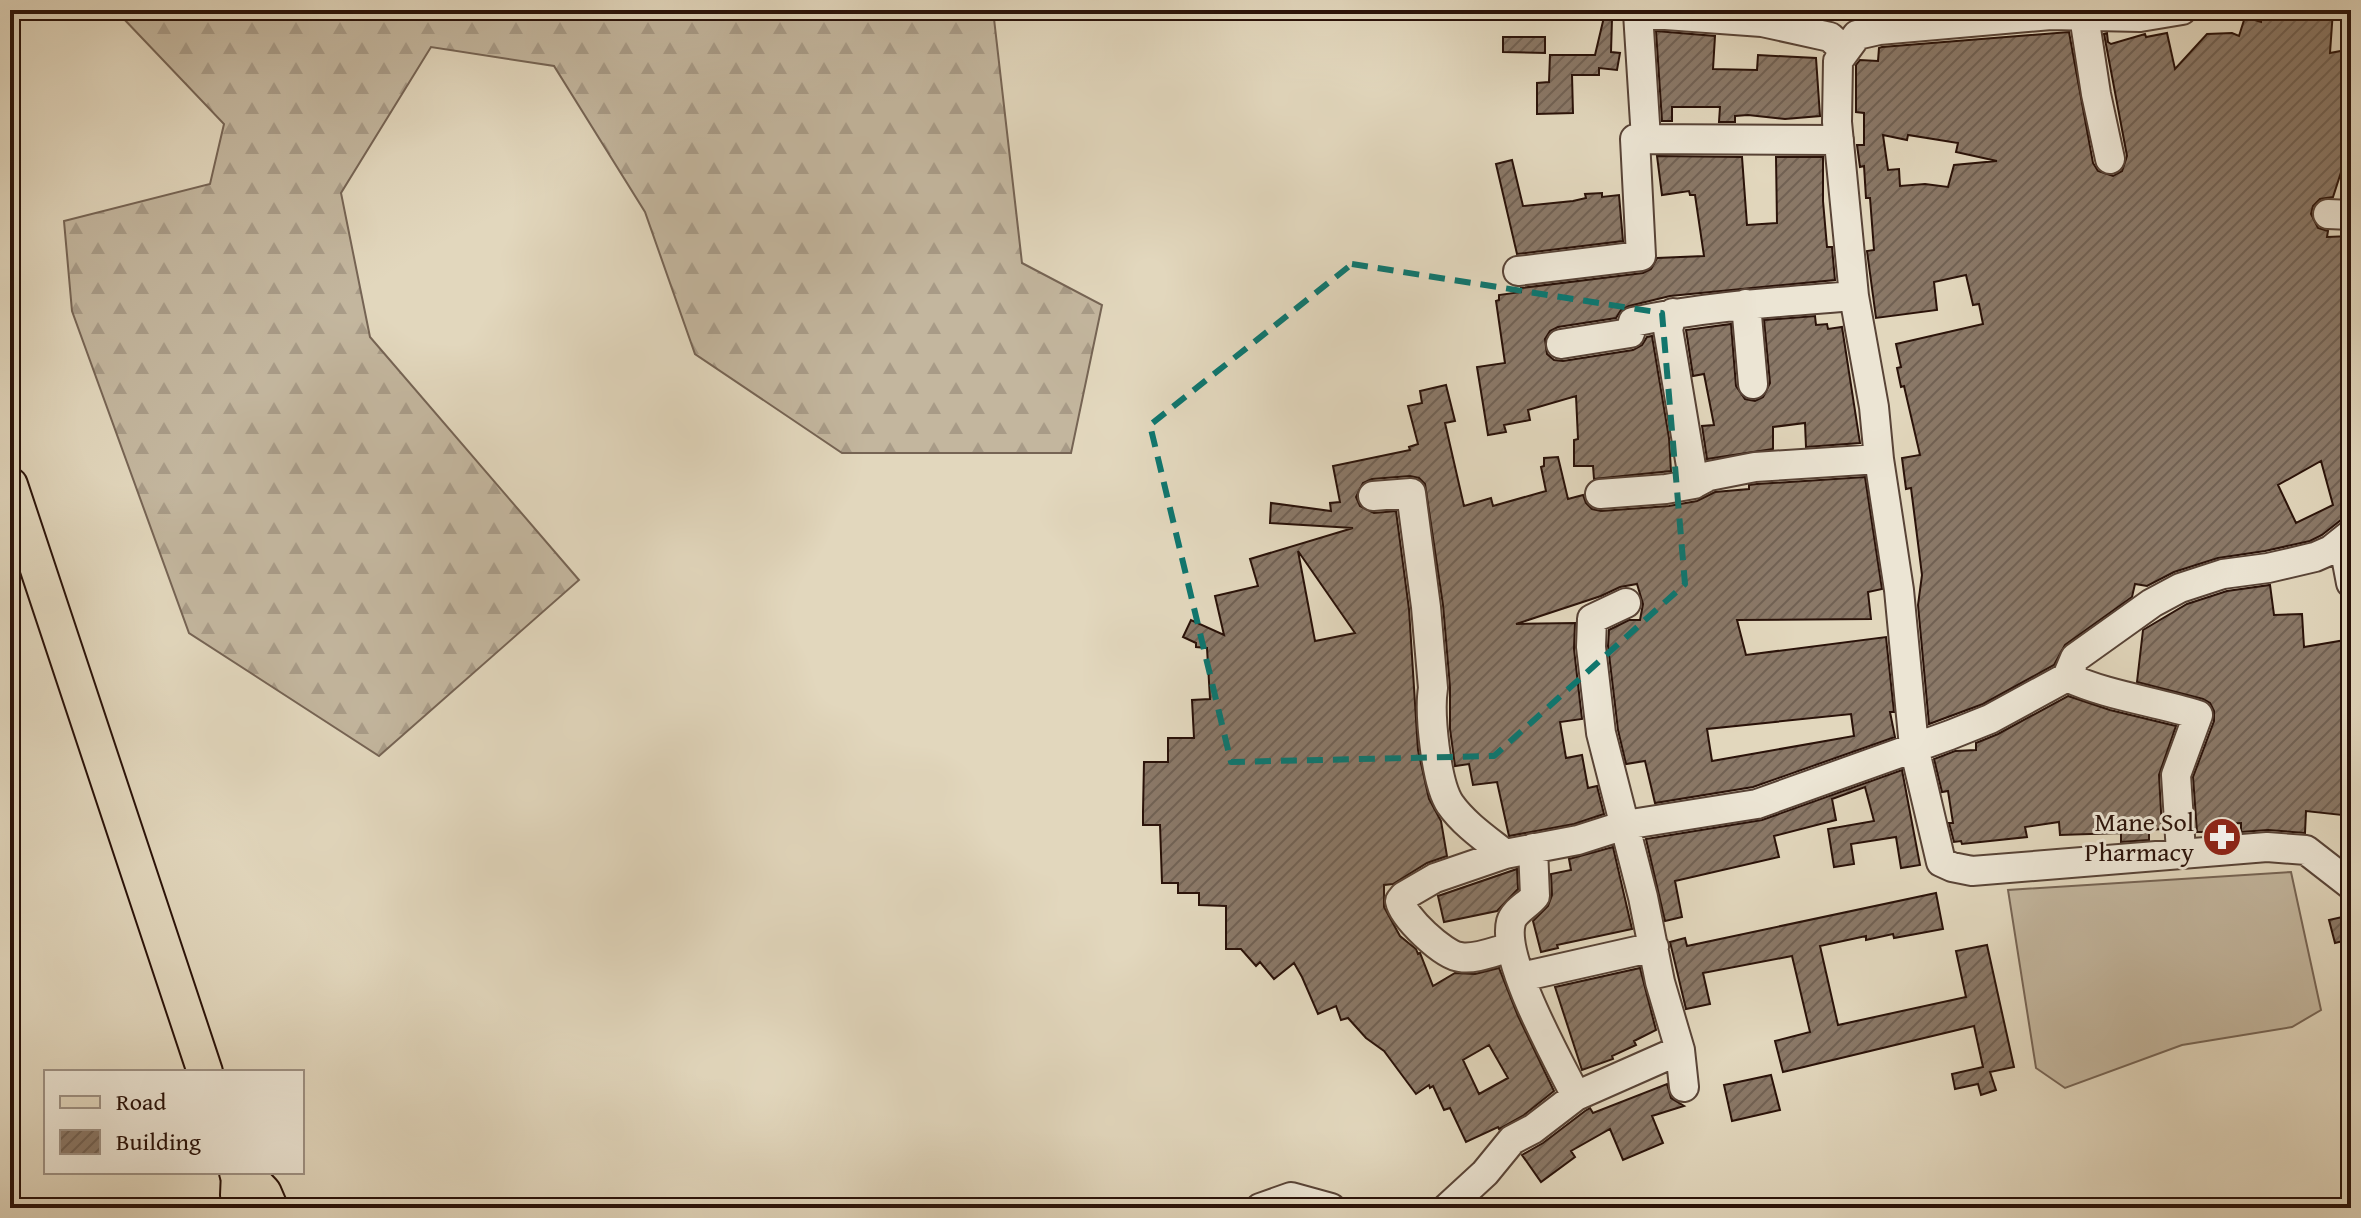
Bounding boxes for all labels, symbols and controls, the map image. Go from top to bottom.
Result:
place label: Mane Sol Pharmacy [2084,802,2194,871]
pharmacy icon: Mane Sol Pharmacy [2201,816,2243,858]
legend [44,1070,304,1174]
text: Road [116,1084,166,1119]
text: Building [116,1124,201,1159]

